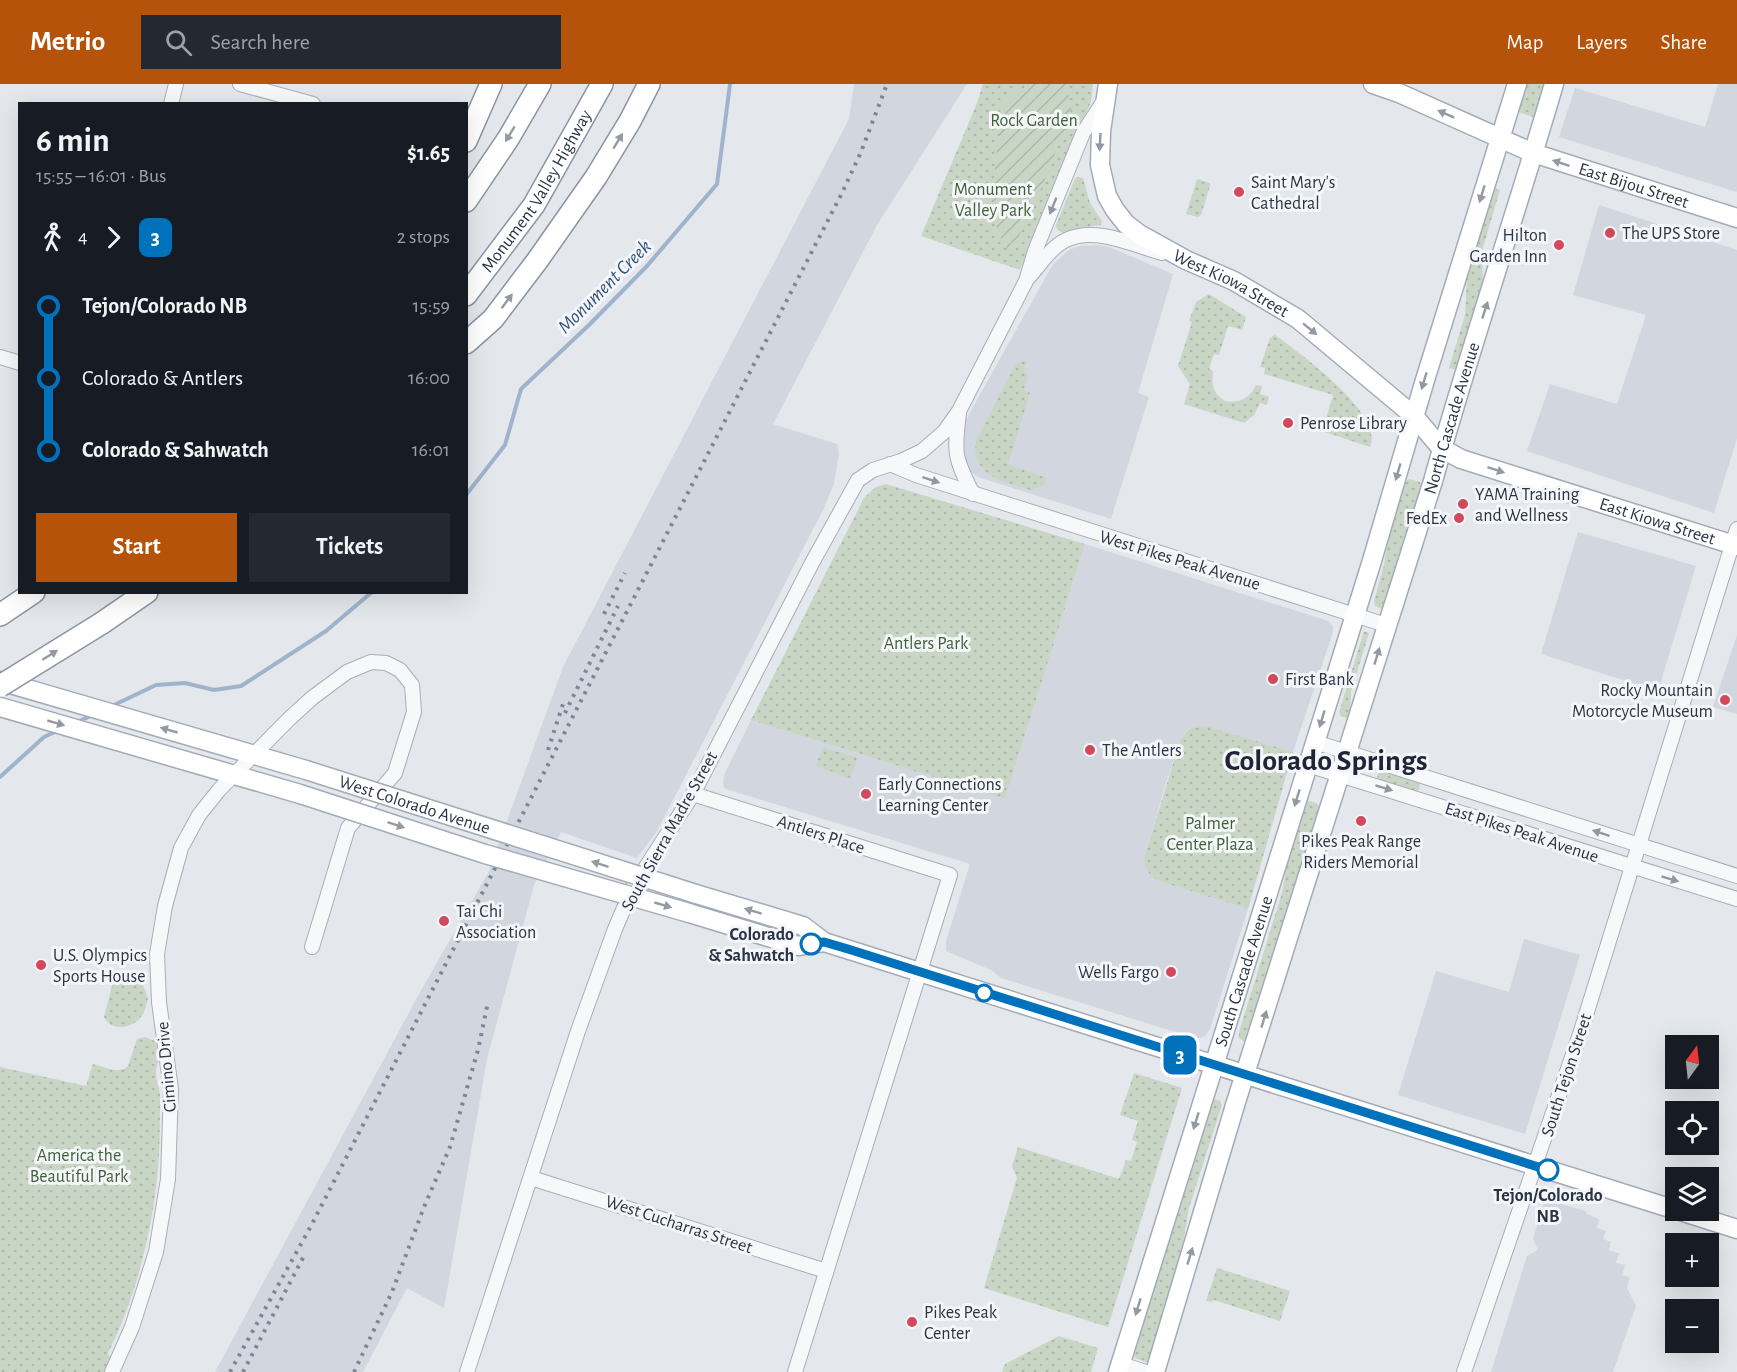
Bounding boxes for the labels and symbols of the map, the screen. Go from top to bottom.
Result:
street label: Monument Valley Highway [479,107,596,276]
one-way arrow [1436,109,1454,119]
park label: Rock Garden [990,112,1078,130]
one-way arrow [505,126,515,143]
one-way arrow [1096,132,1105,151]
one-way arrow [613,133,624,149]
one-way arrow [1552,157,1570,167]
street label: East Bijou Street [1576,160,1691,212]
place label: Saint Mary's Cathedral [1251,174,1335,213]
park label: Monument Valley Park [954,181,1033,220]
marker: Saint Mary's Cathedral [1232,185,1246,199]
one-way arrow [1477,185,1486,203]
one-way arrow [1048,198,1058,216]
place label: The UPS Store [1622,225,1720,243]
marker: The UPS Store [1603,226,1617,240]
place label: Hilton Garden Inn [1470,227,1547,266]
water label: Monument Creek [554,236,655,337]
marker: Hilton Garden Inn [1552,238,1566,252]
street label: West Kiowa Street [1170,247,1292,321]
one-way arrow [500,293,512,308]
one-way arrow [1481,301,1490,319]
one-way arrow [1302,322,1317,335]
street label: North Cascade Avenue [1421,340,1483,496]
one-way arrow [1419,372,1428,390]
place label: Penrose Library [1300,415,1407,433]
marker: Penrose Library [1281,416,1295,430]
one-way arrow [1393,463,1403,482]
one-way arrow [1487,465,1505,475]
one-way arrow [922,476,940,485]
place label: YAMA Training and Wellness [1475,486,1580,525]
street label: East Kiowa Street [1597,495,1717,549]
marker: YAMA Training and Wellness [1456,497,1470,511]
place label: FedEx [1406,510,1447,528]
marker: FedEx [1452,511,1466,525]
street label: West Pikes Peak Avenue [1097,528,1262,594]
park label: Antlers Park [884,635,969,653]
one-way arrow [1373,647,1382,665]
one-way arrow [42,649,58,660]
place label: First Bank [1285,671,1354,689]
marker: First Bank [1266,672,1280,686]
place label: Rocky Mountain Motorcycle Museum [1572,682,1713,721]
marker: Rocky Mountain Motorcycle Museum [1718,693,1732,707]
one-way arrow [1317,710,1326,728]
one-way arrow [47,719,65,728]
one-way arrow [160,725,178,734]
place label: The Antlers [1102,742,1182,760]
marker: The Antlers [1083,743,1097,757]
district label: Colorado Springs [1224,746,1428,776]
street label: South Sierra Madre Street [619,749,721,914]
street label: West Colorado Avenue [337,773,492,838]
place label: Early Connections Learning Center [878,776,1001,815]
one-way arrow [1375,784,1393,793]
marker: Early Connections Learning Center [859,787,873,801]
one-way arrow [1292,789,1301,807]
street label: East Pikes Peak Avenue [1443,800,1601,866]
street label: Antlers Place [775,812,867,858]
marker: Pikes Peak Range Riders Memorial [1354,814,1368,828]
park label: Palmer Center Plaza [1166,815,1254,854]
one-way arrow [387,821,405,830]
one-way arrow [1592,828,1610,837]
place label: Pikes Peak Range Riders Memorial [1301,833,1421,872]
one-way arrow [591,859,609,868]
one-way arrow [1661,875,1679,884]
street label: South Cascade Avenue [1212,894,1276,1049]
one-way arrow [654,901,672,910]
place label: Tai Chi Association [456,903,536,942]
one-way arrow [744,906,762,915]
marker: Tai Chi Association [437,914,451,928]
place label: Colorado & Sahwatch [708,926,794,965]
marker: Colorado & Sahwatch [800,933,822,955]
place label: U.S. Olympics Sports House [53,947,147,986]
marker: U.S. Olympics Sports House [34,958,48,972]
place label: Wells Fargo [1078,964,1159,982]
marker: Wells Fargo [1164,965,1178,979]
unlabelled marker [975,984,993,1002]
one-way arrow [1260,1010,1269,1028]
street label: South Tejon Street [1539,1011,1595,1139]
street label: Cimino Drive [154,1021,180,1113]
north arrow [1665,1035,1719,1089]
line badge: 3 [1160,1036,1200,1074]
one-way arrow [1191,1112,1201,1130]
park label: America the Beautiful Park [30,1147,129,1186]
marker: Tejon/Colorado NB [1537,1159,1559,1181]
place label: Tejon/Colorado NB [1493,1187,1603,1226]
street label: West Cucharras Street [603,1193,755,1257]
one-way arrow [1186,1247,1195,1265]
one-way arrow [1133,1298,1142,1316]
place label: Pikes Peak Center [924,1304,998,1343]
marker: Pikes Peak Center [905,1315,919,1329]

